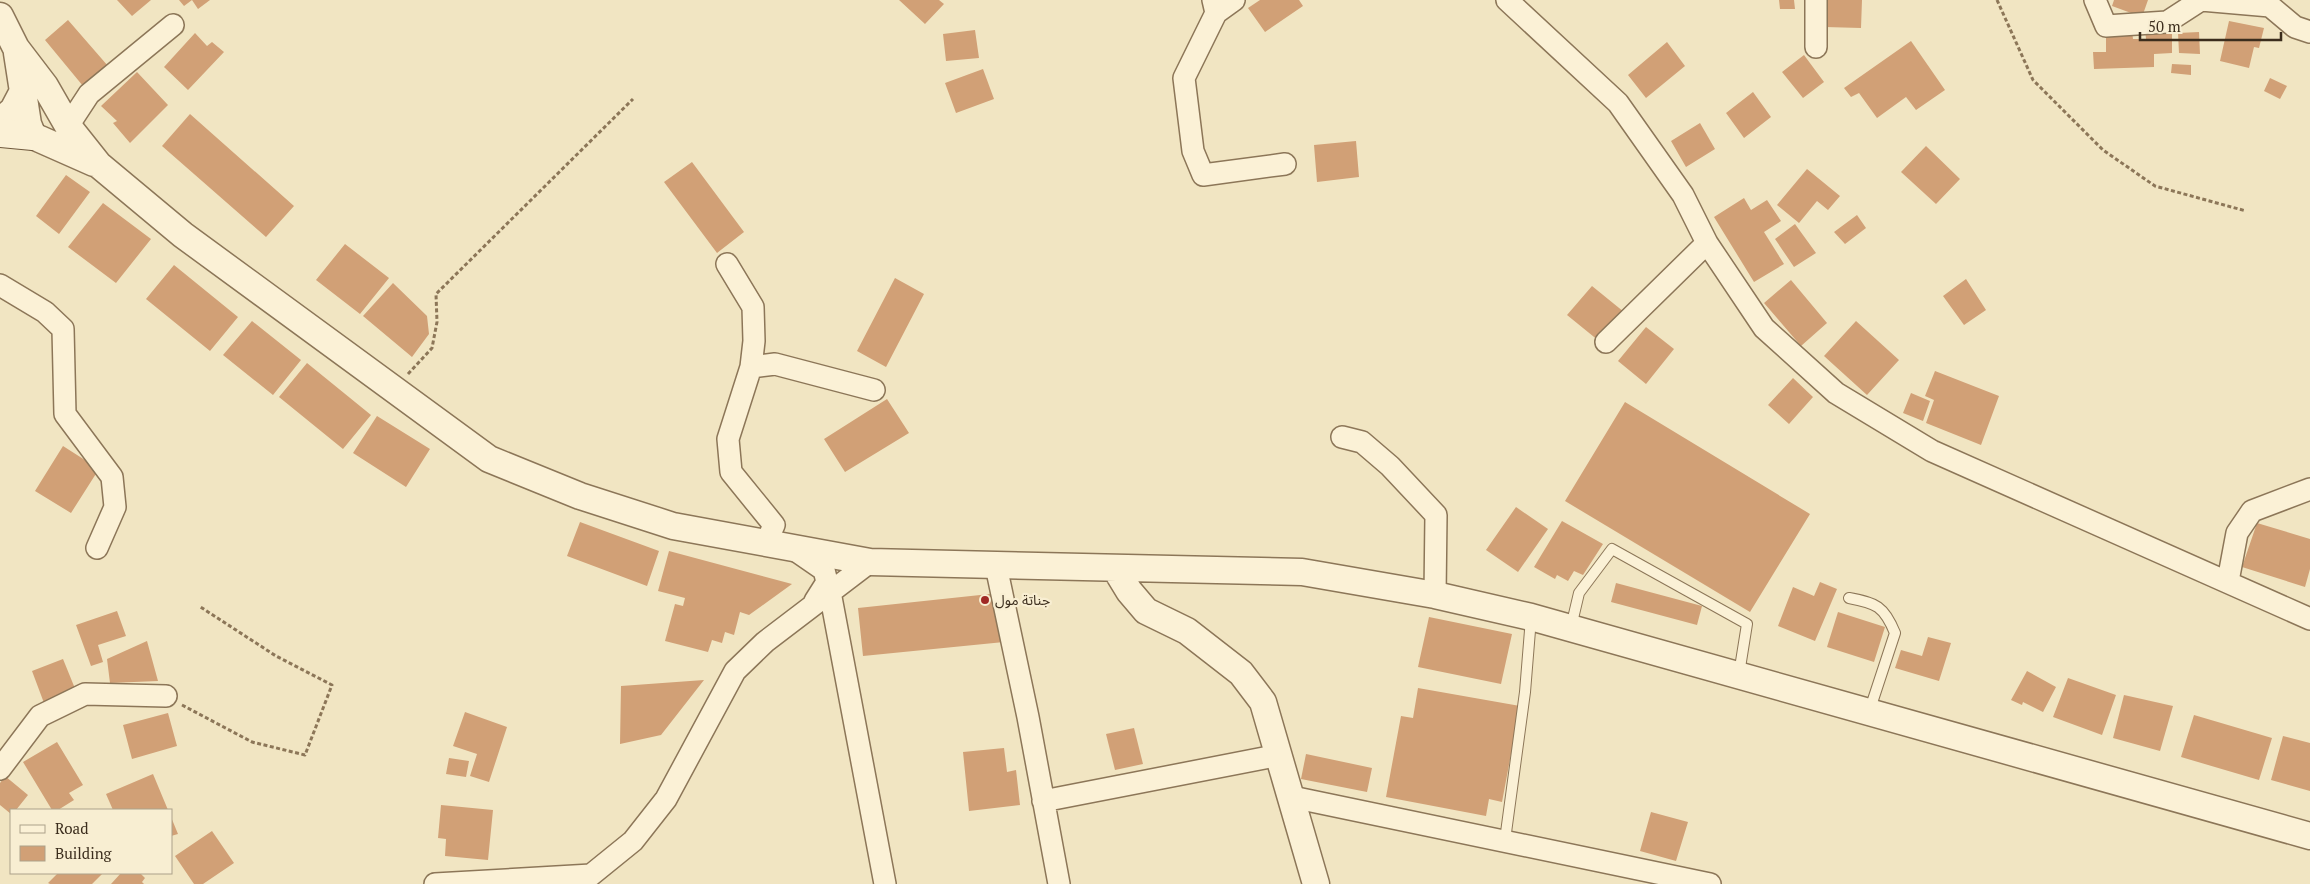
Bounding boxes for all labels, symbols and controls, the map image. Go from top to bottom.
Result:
scale bar [2140,10,2281,42]
text: 50 m [2148,16,2181,36]
place label: جناتة مول [995,590,1050,609]
marker: جناتة مول [979,594,991,606]
legend [10,809,172,874]
text: Road [55,818,88,838]
text: Building [55,843,113,863]

